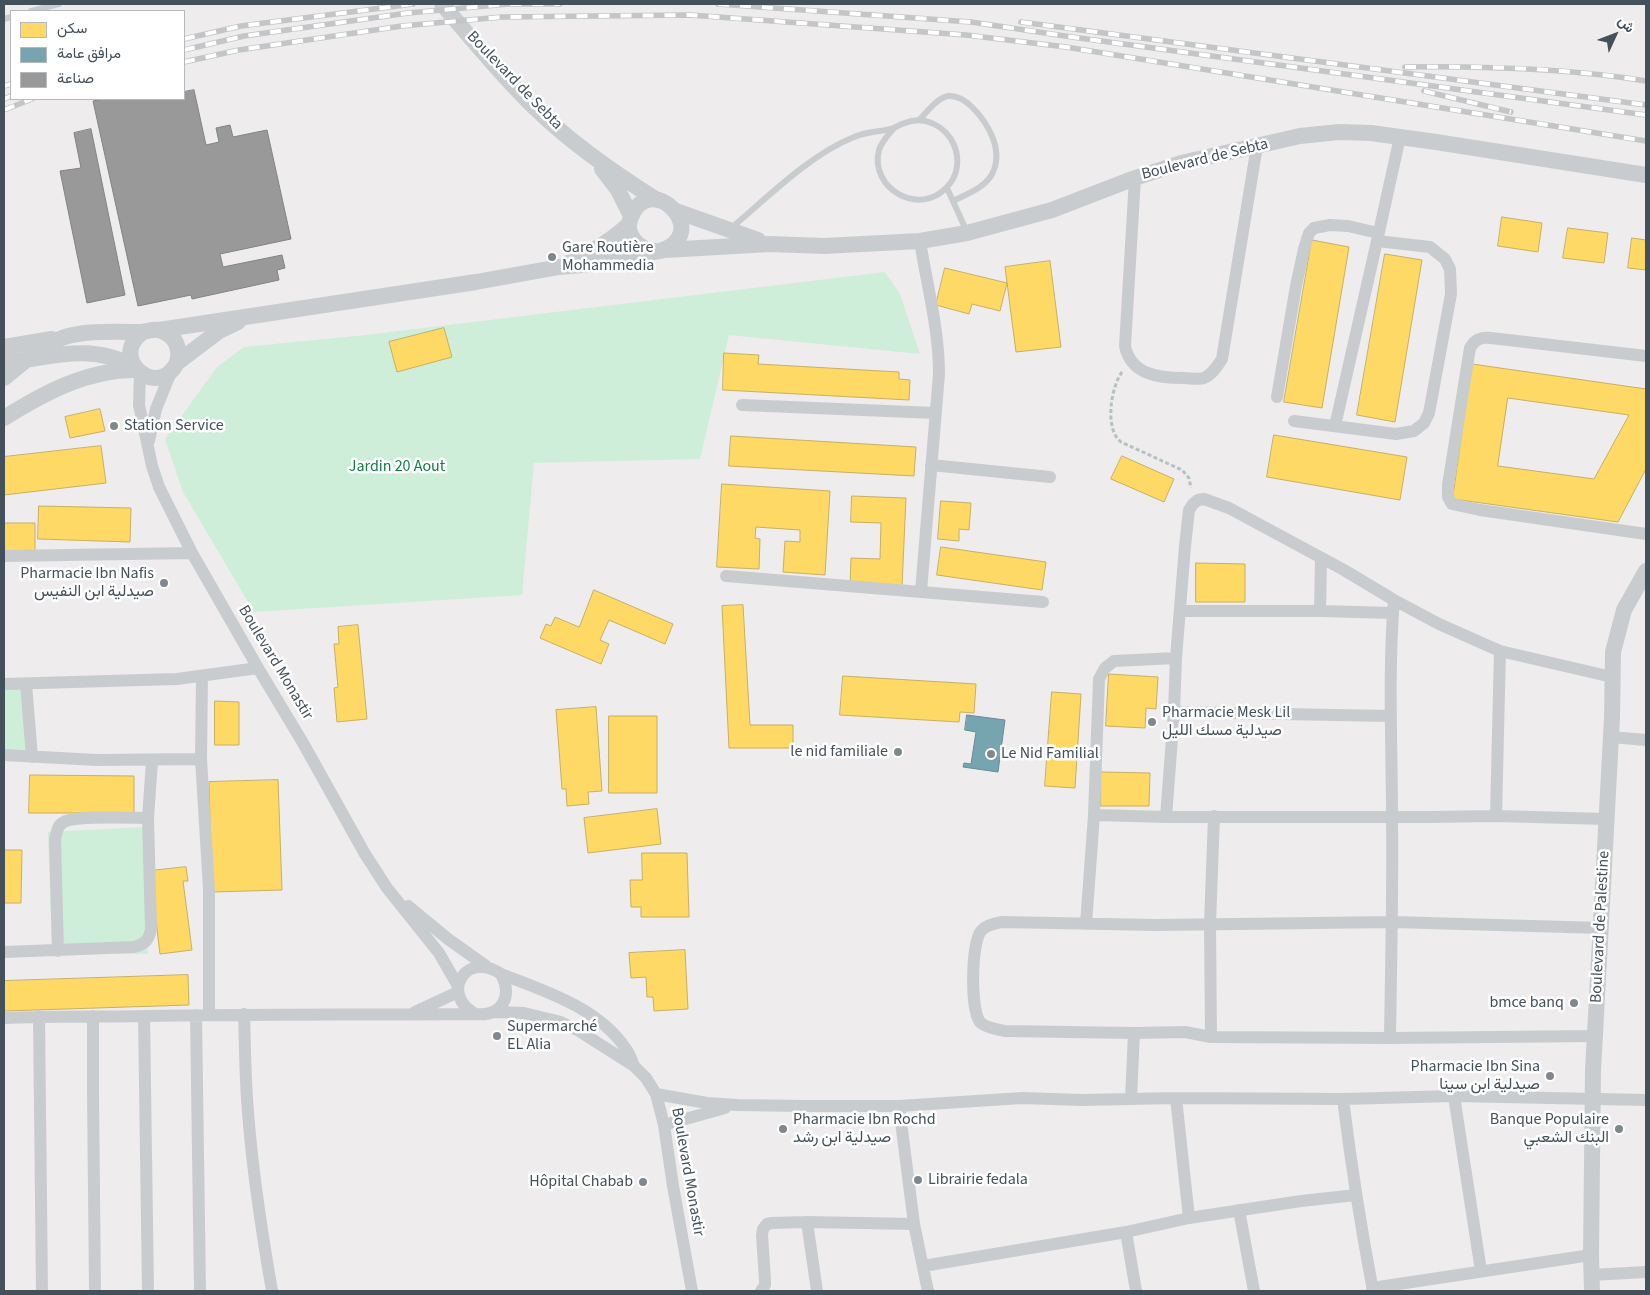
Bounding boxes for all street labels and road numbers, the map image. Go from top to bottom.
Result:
street label: Boulevard de Sebta [462,28,566,134]
street label: Boulevard de Sebta [1140,135,1270,185]
street label: Boulevard Monastir [233,602,317,724]
street label: Boulevard de Palestine [1587,850,1615,1004]
street label: Boulevard Monastir [666,1106,708,1238]

